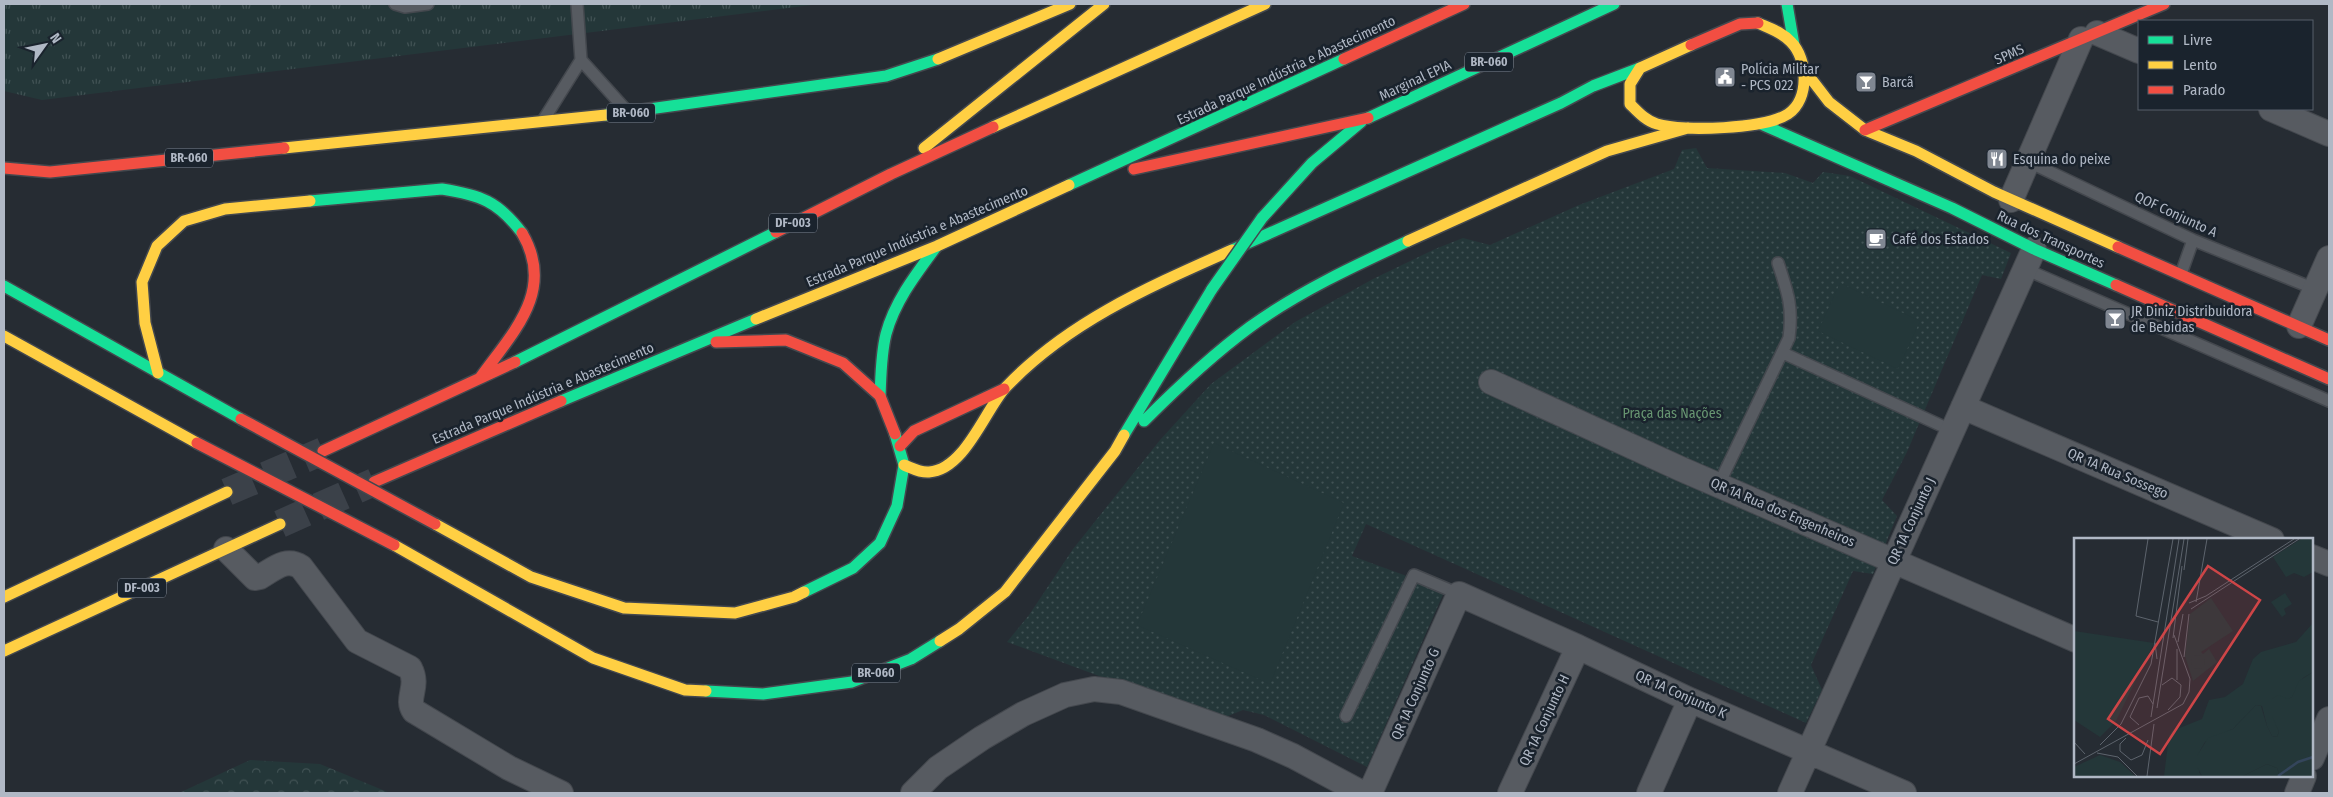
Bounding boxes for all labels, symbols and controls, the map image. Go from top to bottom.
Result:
street label: Estrada Parque Indústria e Abastecimento [1174,12,1398,129]
north arrow [20,20,70,70]
legend [2138,20,2313,110]
text: N [46,30,65,46]
text: Livre [2183,31,2212,49]
street label: SPMS [1992,40,2027,68]
road number: BR-060 [1465,52,1513,72]
street label: Marginal EPIA [1376,56,1455,105]
text: Lento [2183,56,2217,74]
place label: Polícia Militar - PCS 022 [1741,61,1819,94]
public building icon: Polícia Militar - PCS 022 [1713,65,1737,89]
bar icon: Barcã [1854,70,1878,94]
place label: Barcã [1882,74,1914,91]
text: Parado [2183,81,2226,99]
road number: BR-060 [607,104,655,122]
restaurant icon: Esquina do peixe [1985,147,2009,171]
road number: BR-060 [165,148,213,168]
place label: Esquina do peixe [2013,151,2110,168]
street label: Estrada Parque Indústria e Abastecimento [804,182,1031,291]
street label: QOF Conjunto A [2132,188,2220,241]
street label: Rua dos Transportes [1994,207,2107,272]
road number: DF-003 [769,214,817,232]
cafe icon: Café dos Estados [1864,227,1888,251]
place label: Café dos Estados [1892,231,1989,248]
place label: JR Diniz Distribuidora de Bebidas [2131,303,2252,336]
bar icon: JR Diniz Distribuidora de Bebidas [2103,307,2127,331]
street label: Estrada Parque Indústria e Abastecimento [430,339,657,448]
park label: Praça das Nações [1622,405,1722,422]
street label: QR 1A Rua Sossego [2065,445,2171,502]
street label: QR 1A Rua dos Engenheiros [1708,474,1858,551]
street label: QR 1A Conjunto J [1884,475,1939,568]
inset map [2074,538,2313,777]
road number: DF-003 [118,578,166,598]
street label: QR 1A Conjunto G [1388,646,1443,743]
road number: BR-060 [852,664,900,682]
street label: QR 1A Conjunto K [1633,667,1730,722]
street label: QR 1A Conjunto H [1516,672,1573,769]

